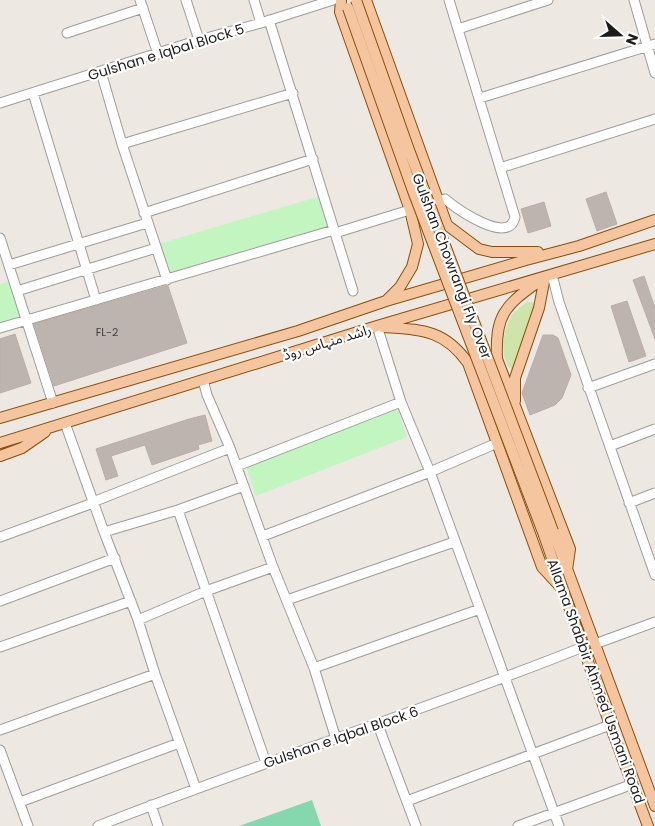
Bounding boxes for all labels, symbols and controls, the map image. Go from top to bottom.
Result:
north arrow [595,10,645,60]
street label: Gulshan e Iqbal Block 5 [85,19,247,85]
text: N [621,31,643,48]
street label: Gulshan Chowrangi Fly Over [407,170,497,362]
street label: راشد منہاس روڈ [280,319,374,365]
house number: FL-2 [96,324,118,340]
street label: Allama Shabbir Ahmed Usmani Road [542,556,650,806]
street label: Gulshan e Iqbal Block 6 [261,701,421,773]

